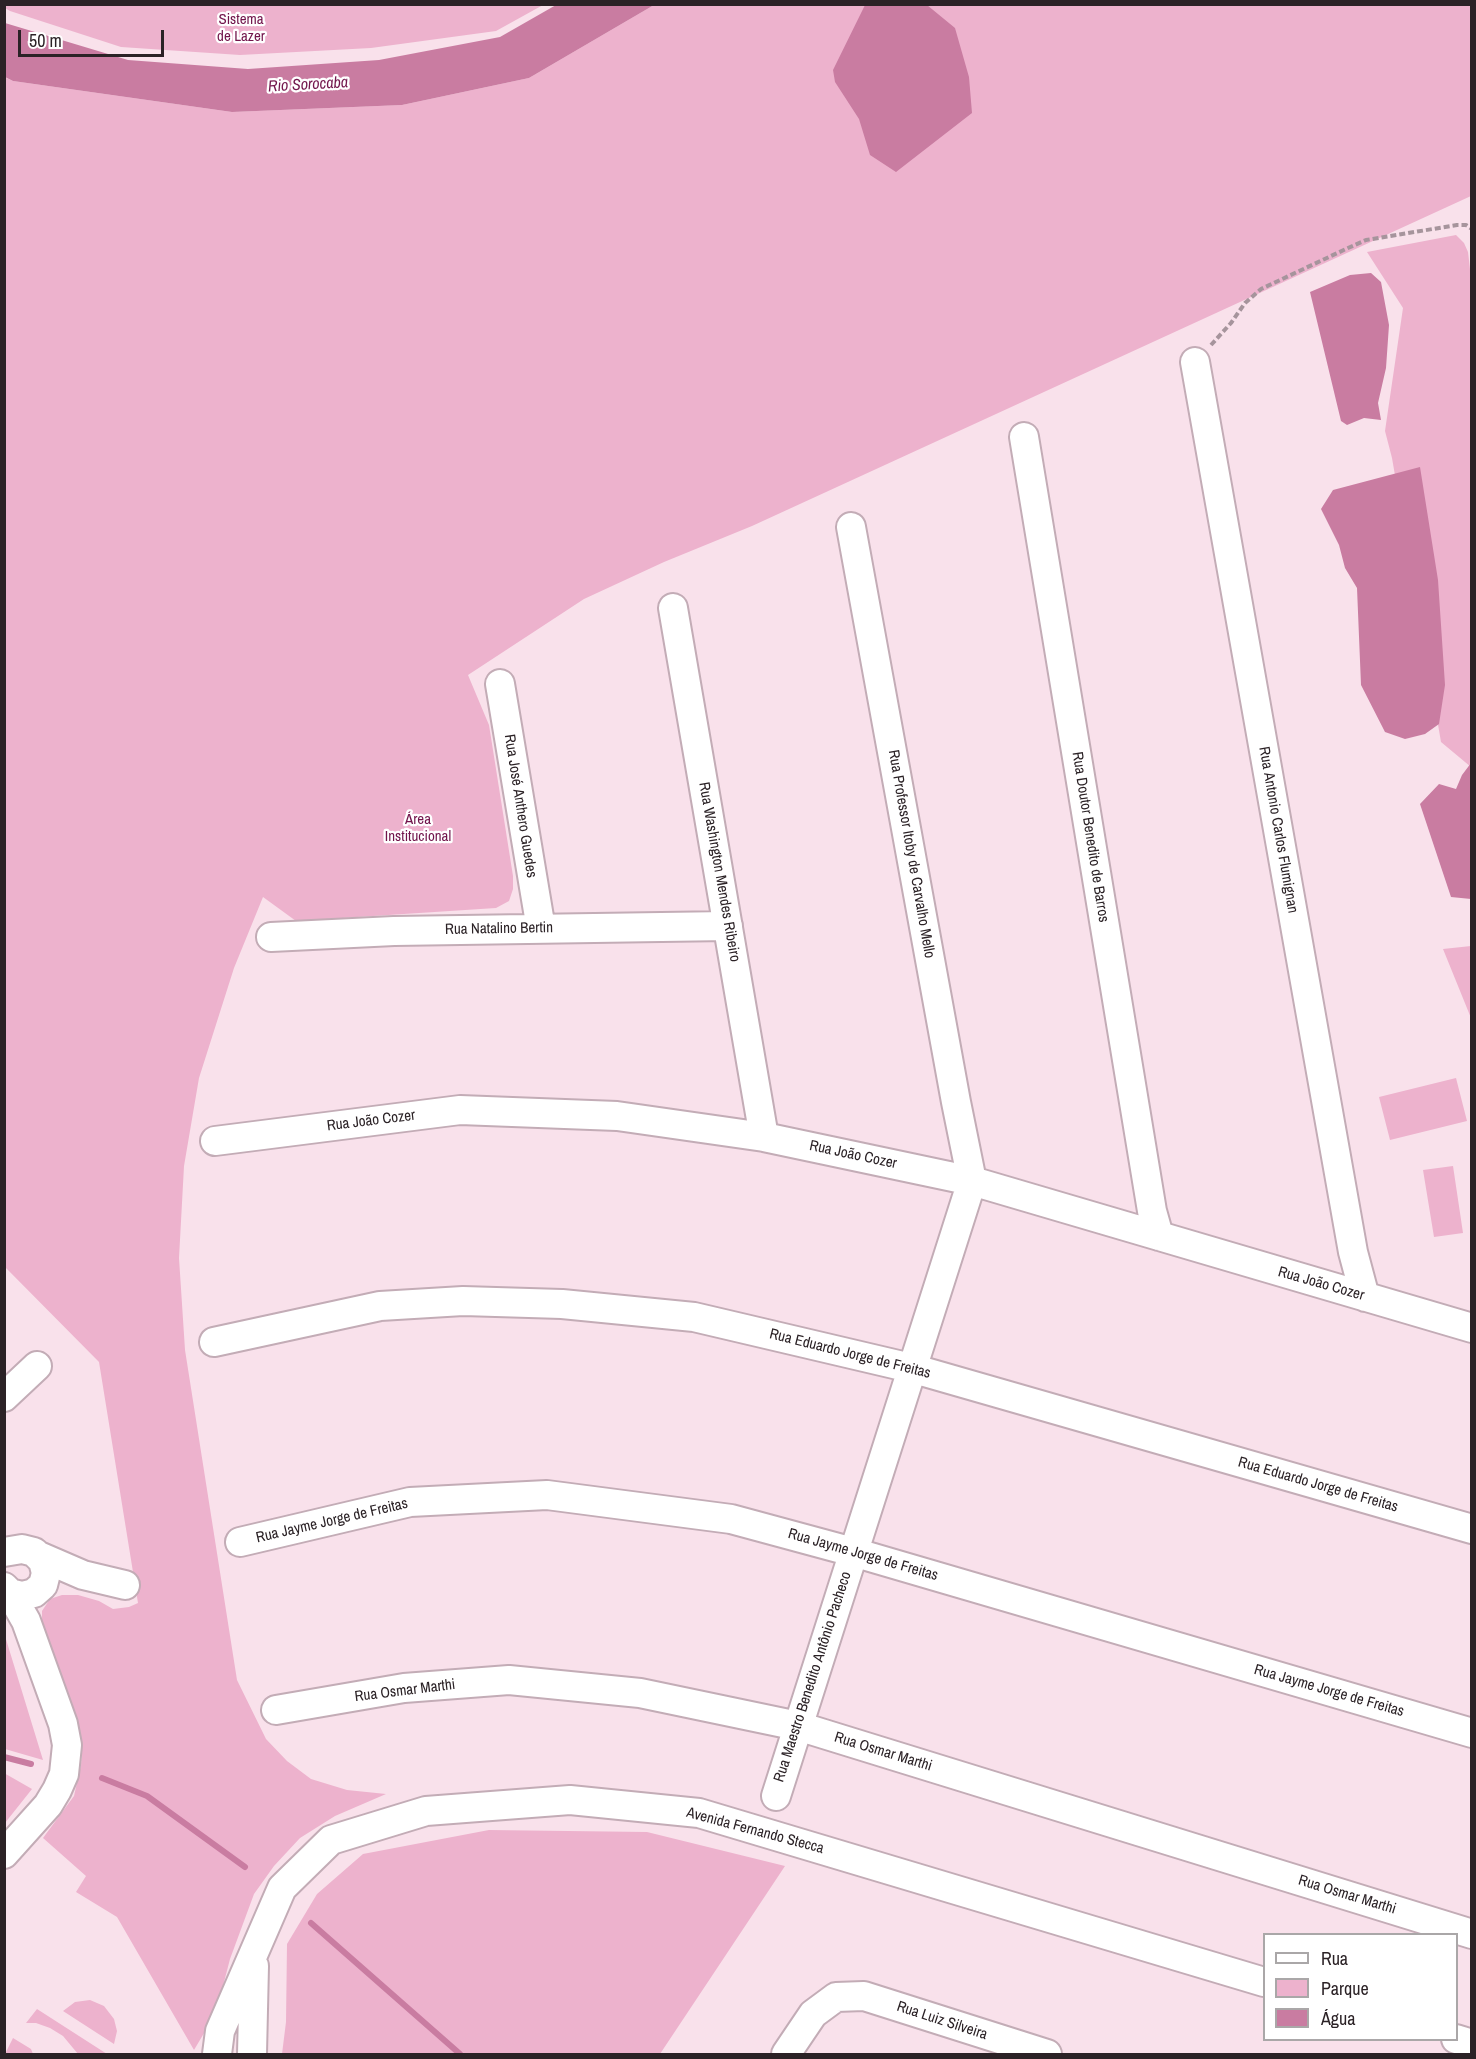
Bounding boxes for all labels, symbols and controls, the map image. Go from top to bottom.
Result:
park label: Sistema de Lazer [217,11,265,46]
scale bar [21,18,166,56]
text: 50 m [29,28,62,53]
water label: Rio Sorocaba [267,73,349,97]
street label: Rua José Anthero Guedes [500,733,540,879]
street label: Rua Antonio Carlos Flumignan [1254,745,1302,915]
street label: Rua Professor Itoby de Carvalho Mello [884,748,938,960]
street label: Rua Doutor Benedito de Barros [1068,751,1112,923]
street label: Rua Washington Mendes Ribeiro [694,781,744,963]
park label: Área Institucional [385,811,451,846]
street label: Rua Natalino Bertin [445,919,553,939]
street label: Rua João Cozer [326,1107,416,1135]
street label: Rua João Cozer [808,1137,898,1173]
street label: Rua João Cozer [1276,1263,1366,1305]
street label: Rua Eduardo Jorge de Freitas [768,1325,932,1383]
street label: Rua Eduardo Jorge de Freitas [1236,1454,1400,1516]
street label: Rua Jayme Jorge de Freitas [254,1495,410,1547]
street label: Rua Jayme Jorge de Freitas [786,1525,940,1585]
street label: Rua Maestro Benedito Antônio Pacheco [770,1570,856,1784]
street label: Rua Jayme Jorge de Freitas [1252,1661,1406,1721]
street label: Rua Osmar Marthi [354,1676,456,1706]
street label: Rua Osmar Marthi [832,1729,934,1775]
street label: Avenida Fernando Stecca [684,1804,826,1858]
street label: Rua Osmar Marthi [1296,1872,1398,1918]
legend [1263,1933,1458,2041]
text: Rua [1321,1946,1348,1971]
text: Parque [1321,1976,1369,2001]
street label: Rua Luiz Silveira [894,1998,990,2044]
text: Água [1321,2006,1355,2031]

